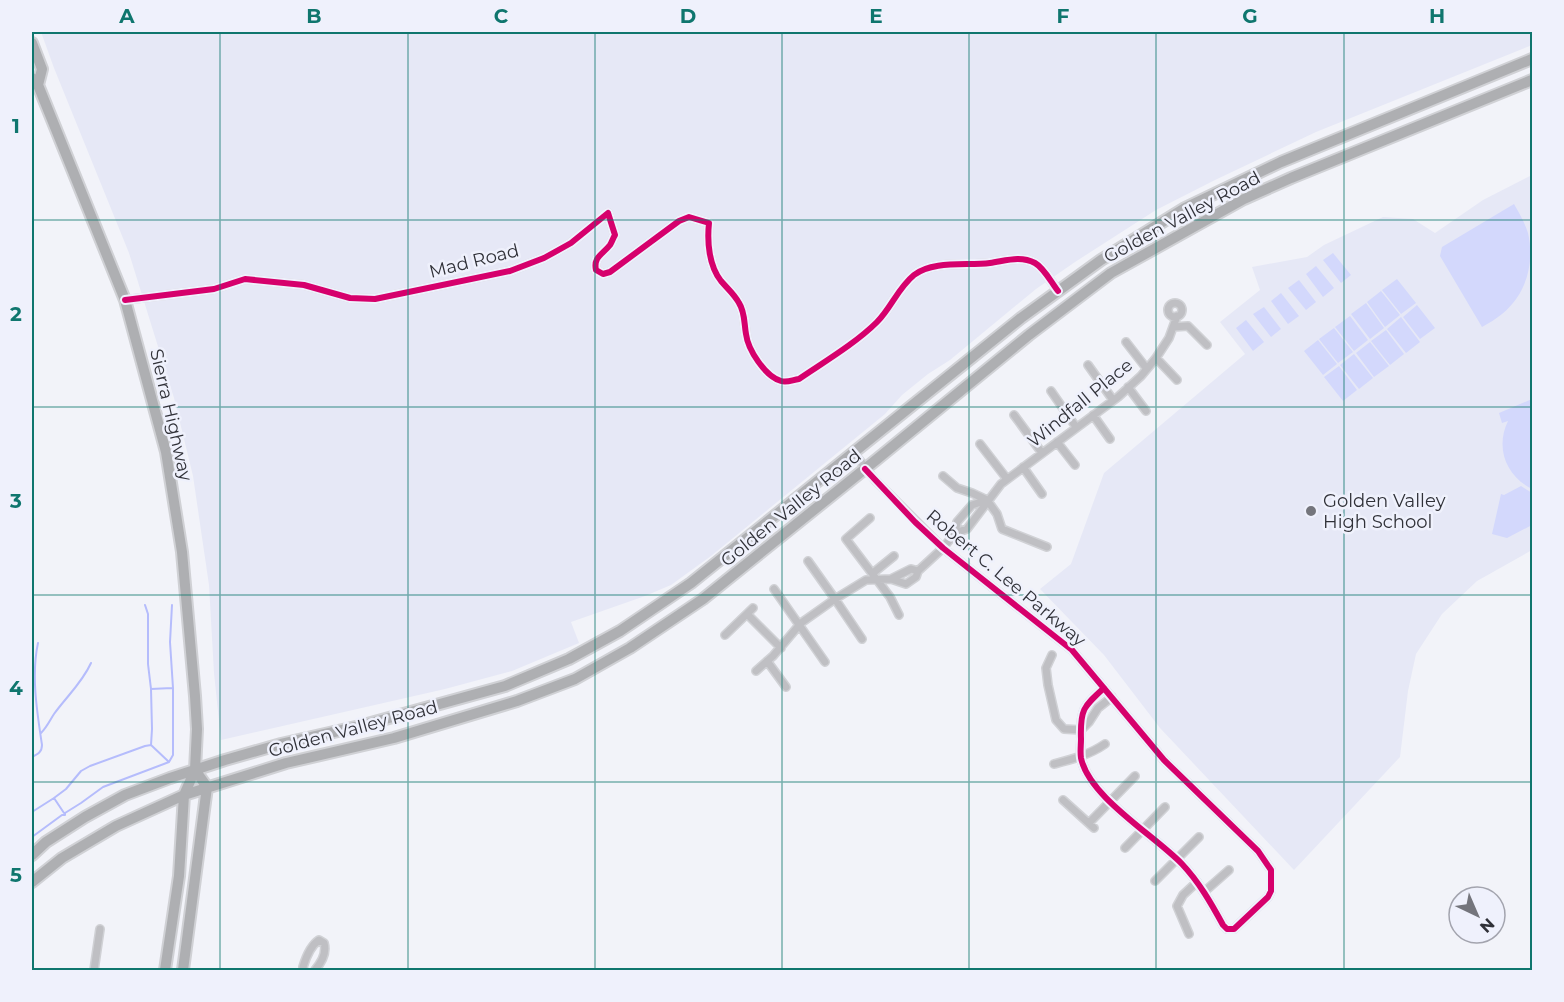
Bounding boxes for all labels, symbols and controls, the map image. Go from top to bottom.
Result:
text: A [118,4,135,28]
text: B [306,4,322,28]
text: C [494,4,509,28]
text: D [680,4,696,28]
text: E [869,4,883,28]
text: F [1057,4,1070,28]
text: G [1242,4,1258,28]
text: H [1429,4,1445,28]
text: 1 [12,114,20,138]
street label: Golden Valley Road [1100,166,1264,268]
street label: Mad Road [427,239,521,283]
text: 2 [10,302,22,326]
street label: Sierra Highway [145,347,197,483]
street label: Windfall Place [1023,354,1137,452]
street label: Golden Valley Road [716,445,866,571]
text: 3 [9,489,22,513]
place label: Golden Valley High School [1323,490,1446,533]
marker: Golden Valley High School [1304,504,1318,518]
street label: Robert C. Lee Parkway [922,505,1090,651]
text: 4 [9,676,23,700]
street label: Golden Valley Road [266,696,440,762]
text: 5 [10,863,22,887]
north arrow [1447,885,1507,945]
text: N [1476,914,1498,937]

